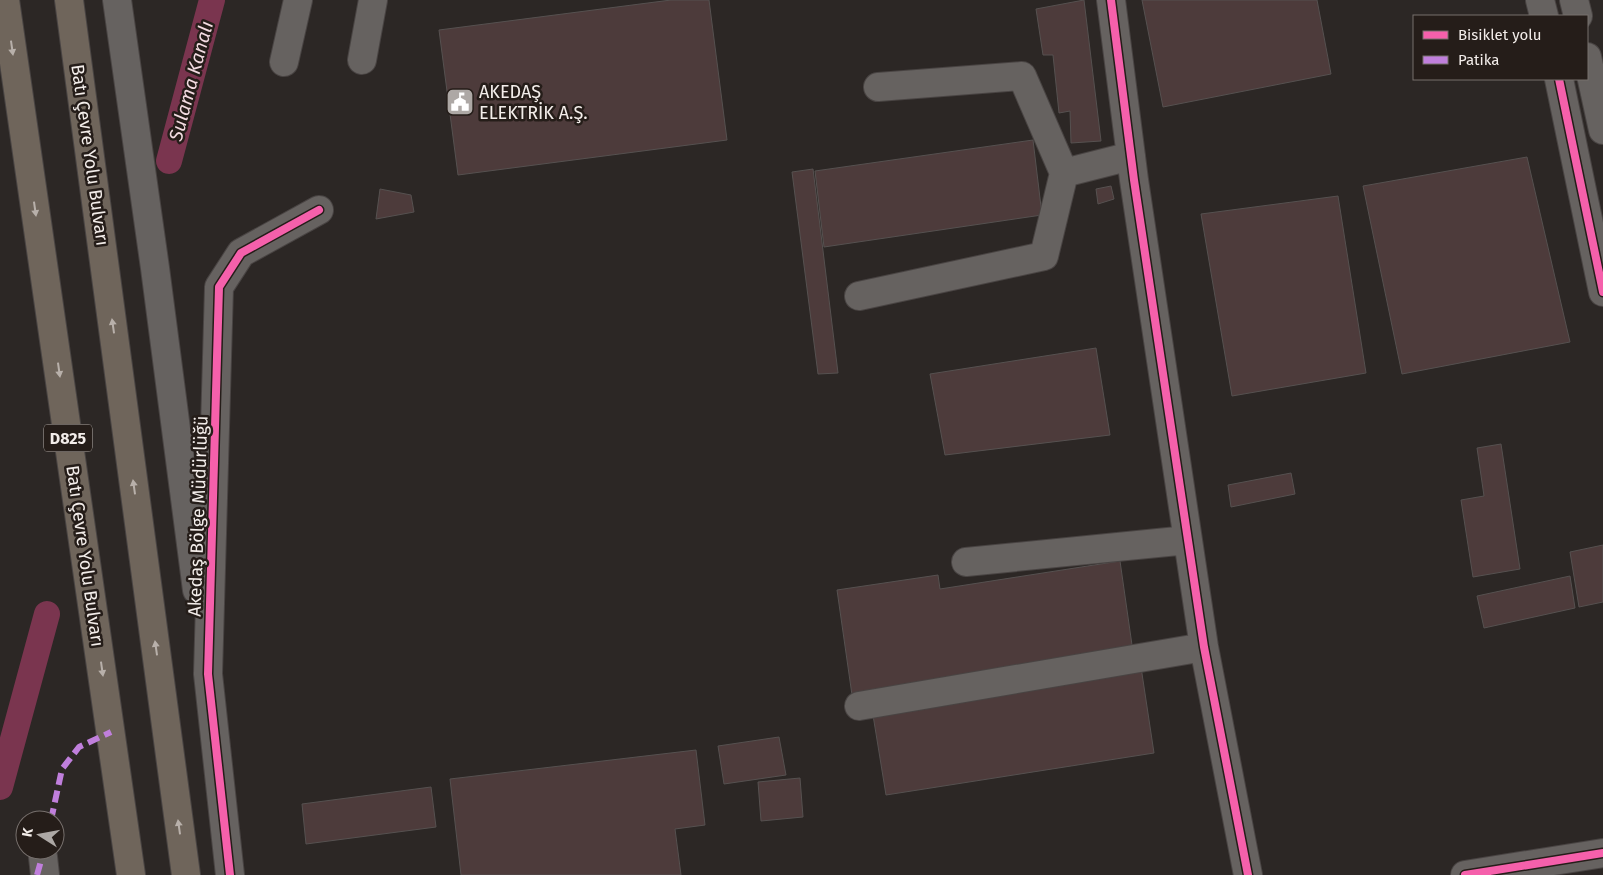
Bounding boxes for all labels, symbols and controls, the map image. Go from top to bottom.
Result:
legend [1413,15,1588,80]
water label: Sulama Kanalı [164,18,218,145]
text: Bisiklet yolu [1458,26,1541,44]
one-way arrow [8,41,16,57]
text: Patika [1458,51,1499,69]
street label: Batı Çevre Yolu Bulvarı [66,63,114,247]
place label: AKEDAŞ ELEKTRİK A.Ş. [479,81,588,124]
public building icon: AKEDAŞ ELEKTRİK A.Ş. [445,87,475,117]
one-way arrow [32,201,40,217]
one-way arrow [108,318,116,334]
one-way arrow [55,362,63,378]
street label: Akedaş Bölge Müdürlüğü [183,415,213,617]
road number: D825 [44,424,92,452]
street label: Batı Çevre Yolu Bulvarı [61,464,109,648]
one-way arrow [130,479,138,495]
one-way arrow [151,640,159,656]
one-way arrow [98,662,106,678]
north arrow [15,810,65,860]
one-way arrow [175,818,183,834]
text: K [19,826,37,839]

